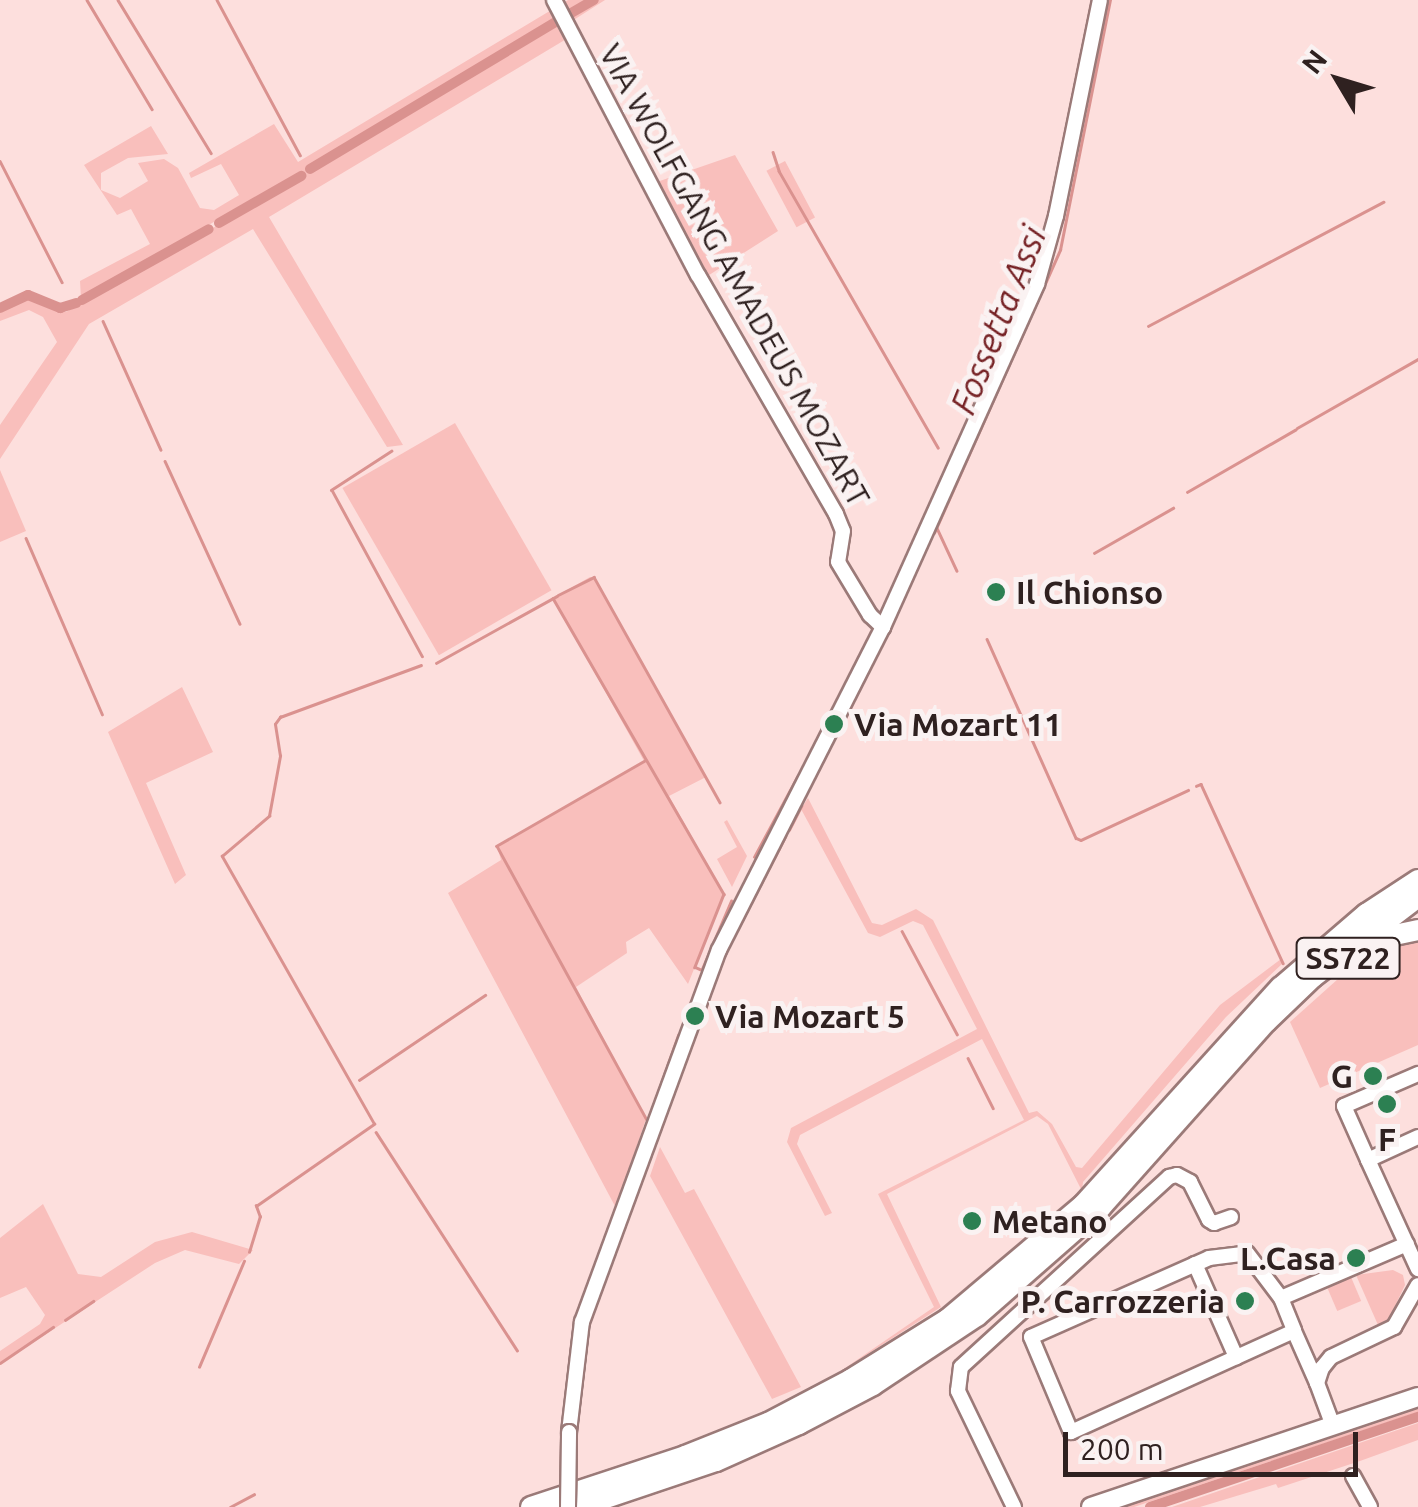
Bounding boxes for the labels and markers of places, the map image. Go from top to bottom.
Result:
place label: Il Chionso [1016,573,1163,611]
marker: Il Chionso [985,581,1007,603]
place label: Via Mozart 11 [854,705,1062,743]
marker: Via Mozart 11 [823,713,845,735]
place label: Via Mozart 5 [715,997,905,1035]
marker: Via Mozart 5 [684,1005,706,1027]
place label: G [1331,1057,1353,1095]
marker: G [1362,1065,1384,1087]
marker: F [1376,1093,1398,1115]
place label: F [1378,1120,1396,1158]
place label: Metano [992,1202,1108,1240]
marker: Metano [961,1210,983,1232]
place label: L.Casa [1240,1239,1336,1277]
marker: L.Casa [1345,1247,1367,1269]
place label: P. Carrozzeria [1021,1282,1225,1320]
marker: P. Carrozzeria [1234,1290,1256,1312]

